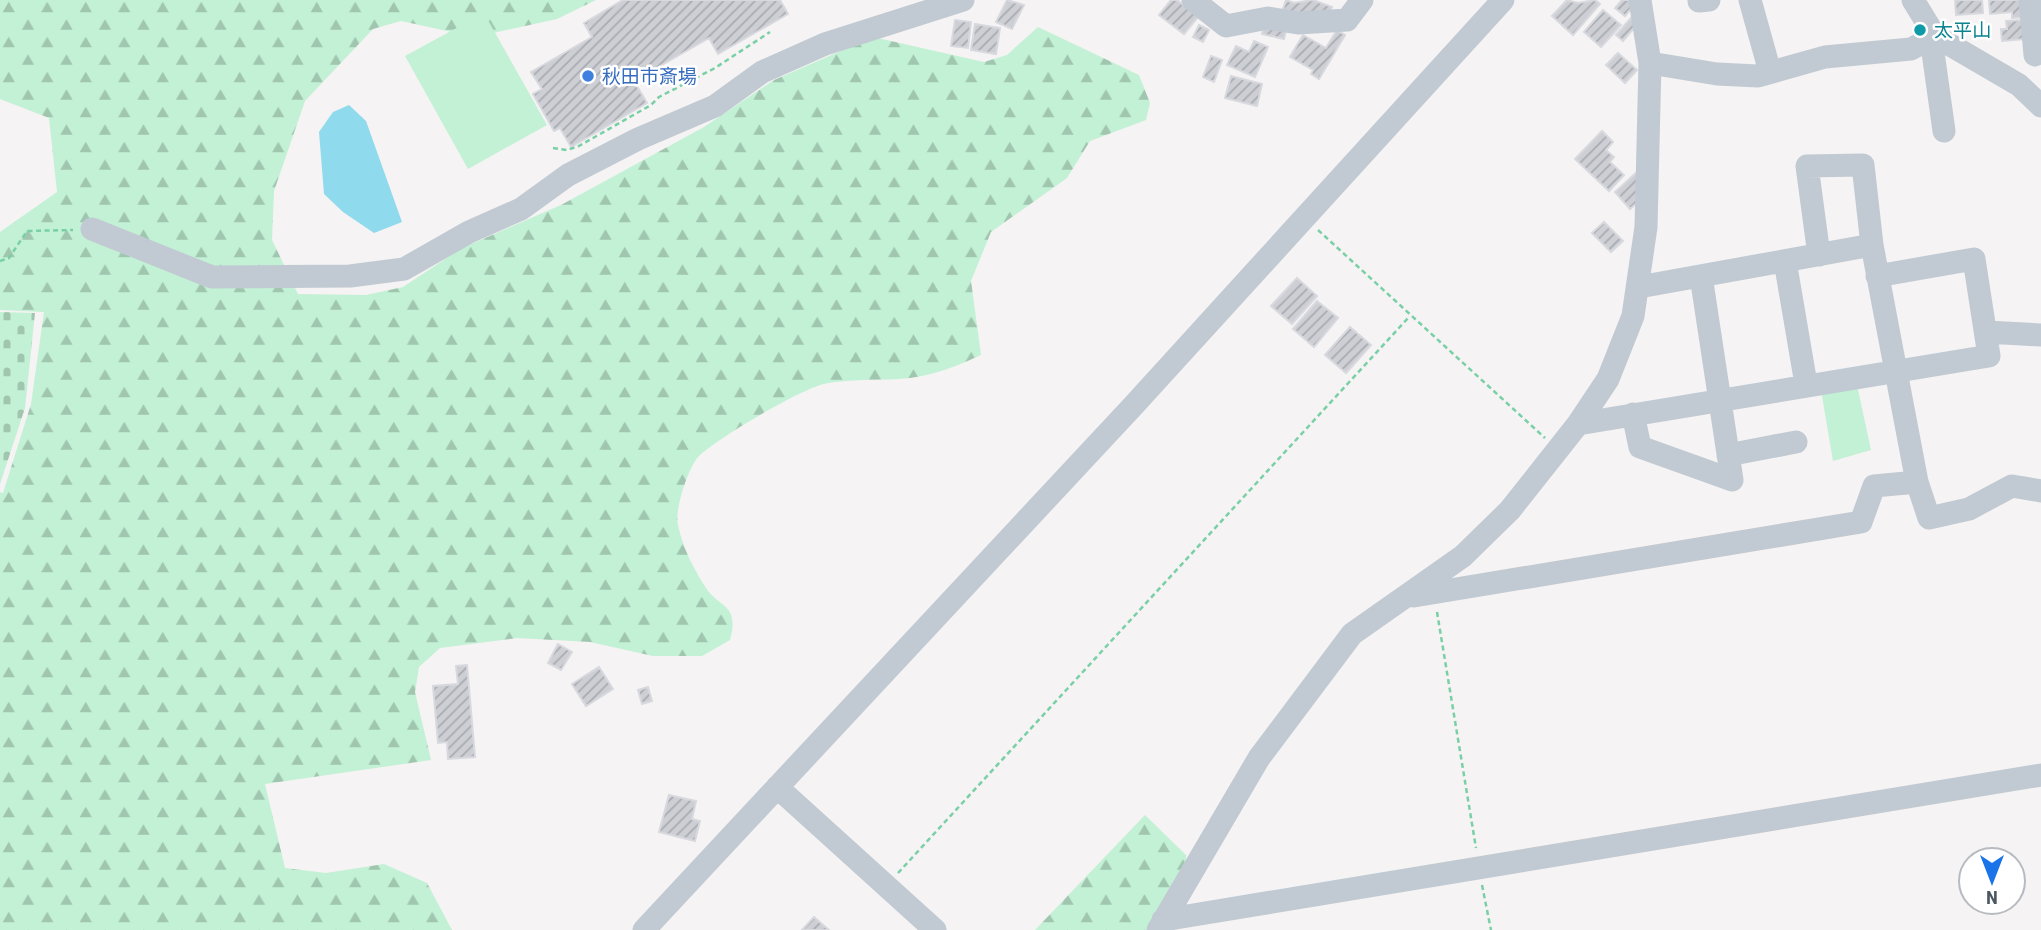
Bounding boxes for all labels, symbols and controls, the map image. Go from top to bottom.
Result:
place label: 太平山 [1934,19,1991,42]
marker: 太平山 [1912,22,1928,38]
place label: 秋田市斎場 [602,65,697,88]
marker: 秋田市斎場 [580,68,596,84]
north arrow [1957,846,2027,916]
text: N [1986,886,1998,909]

